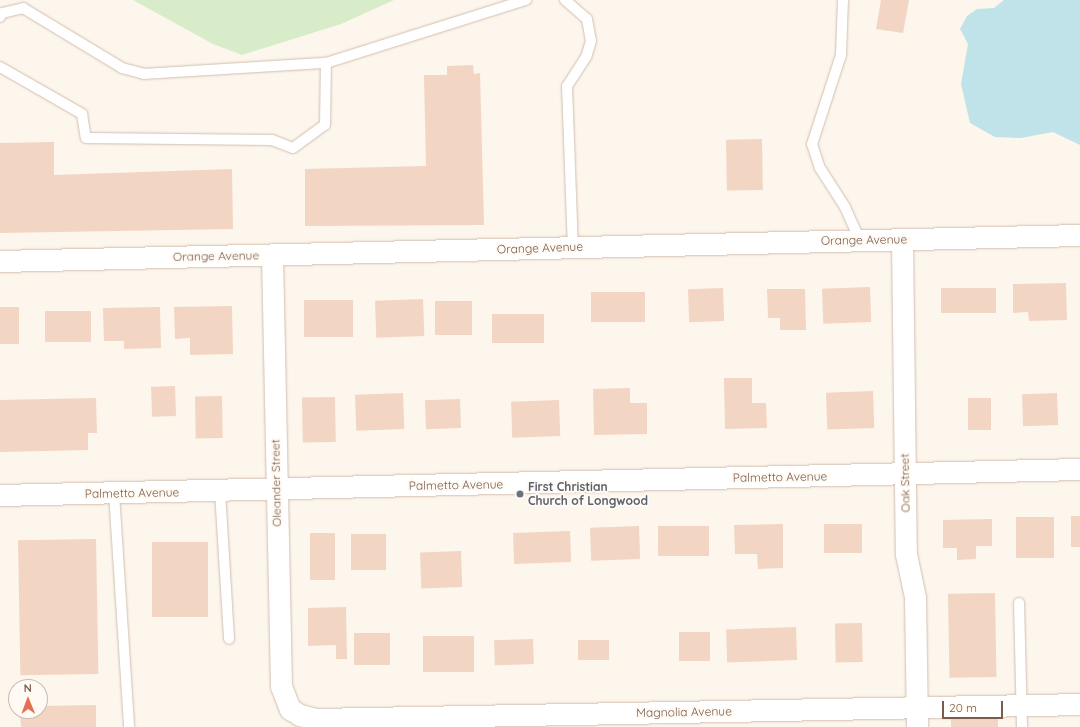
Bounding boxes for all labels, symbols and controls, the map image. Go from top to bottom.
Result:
street label: Orange Avenue [821,232,907,248]
street label: Orange Avenue [497,239,583,257]
street label: Orange Avenue [173,248,259,264]
street label: Oleander Street [268,439,284,527]
street label: Oak Street [897,453,913,513]
street label: Palmetto Avenue [733,469,827,485]
street label: Palmetto Avenue [409,477,503,493]
place label: First Christian Church of Longwood [528,480,648,508]
street label: Palmetto Avenue [85,485,179,501]
marker: First Christian Church of Longwood [515,489,525,499]
north arrow [8,679,48,719]
text: N [24,681,32,695]
scale bar [944,693,1005,719]
text: 20 m [949,700,977,715]
street label: Magnolia Avenue [636,704,732,720]

